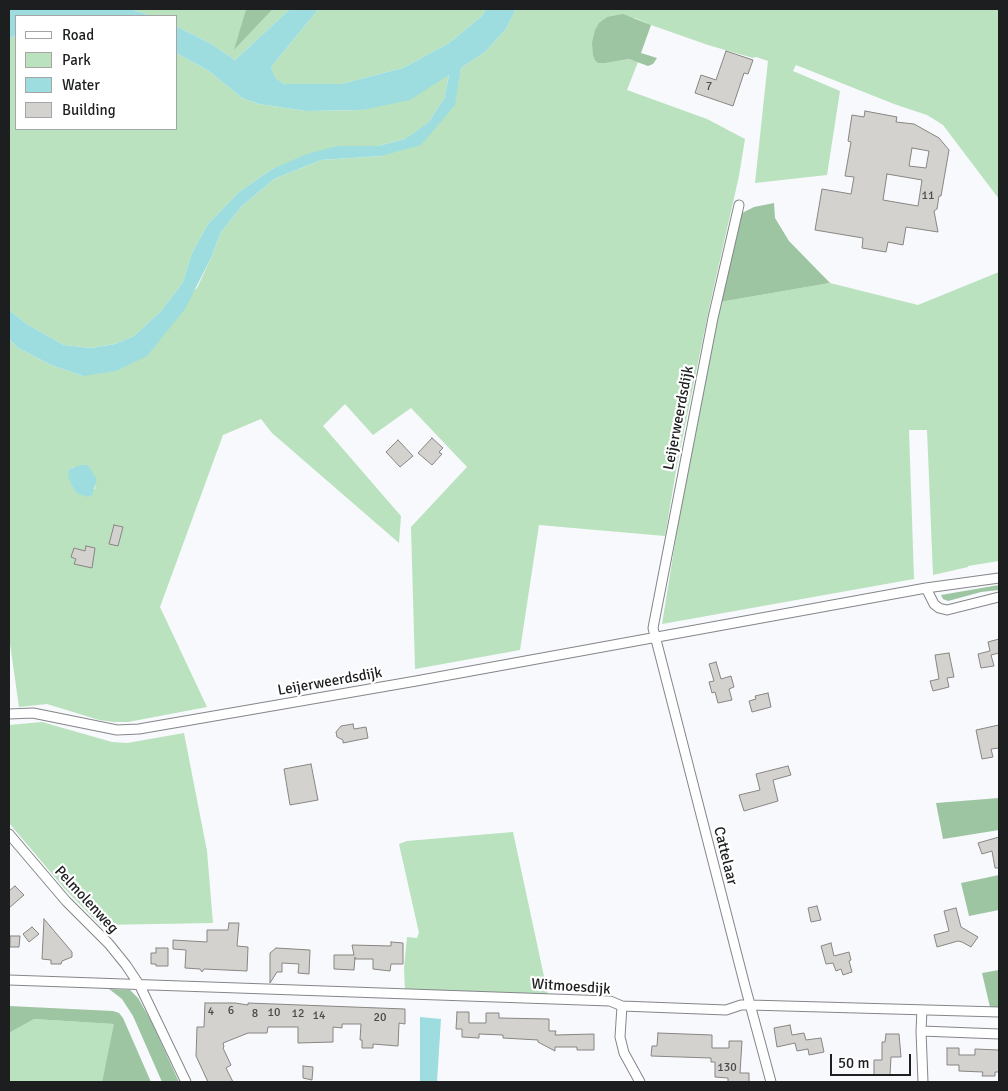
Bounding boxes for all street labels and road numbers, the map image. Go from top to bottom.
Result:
street label: Leijerweerdsdijk [660,364,698,472]
street label: Leijerweerdsdijk [276,664,384,700]
street label: Cattelaar [709,825,741,887]
street label: Pelmolenweg [50,863,122,937]
street label: Witmoesdijk [531,975,611,999]

